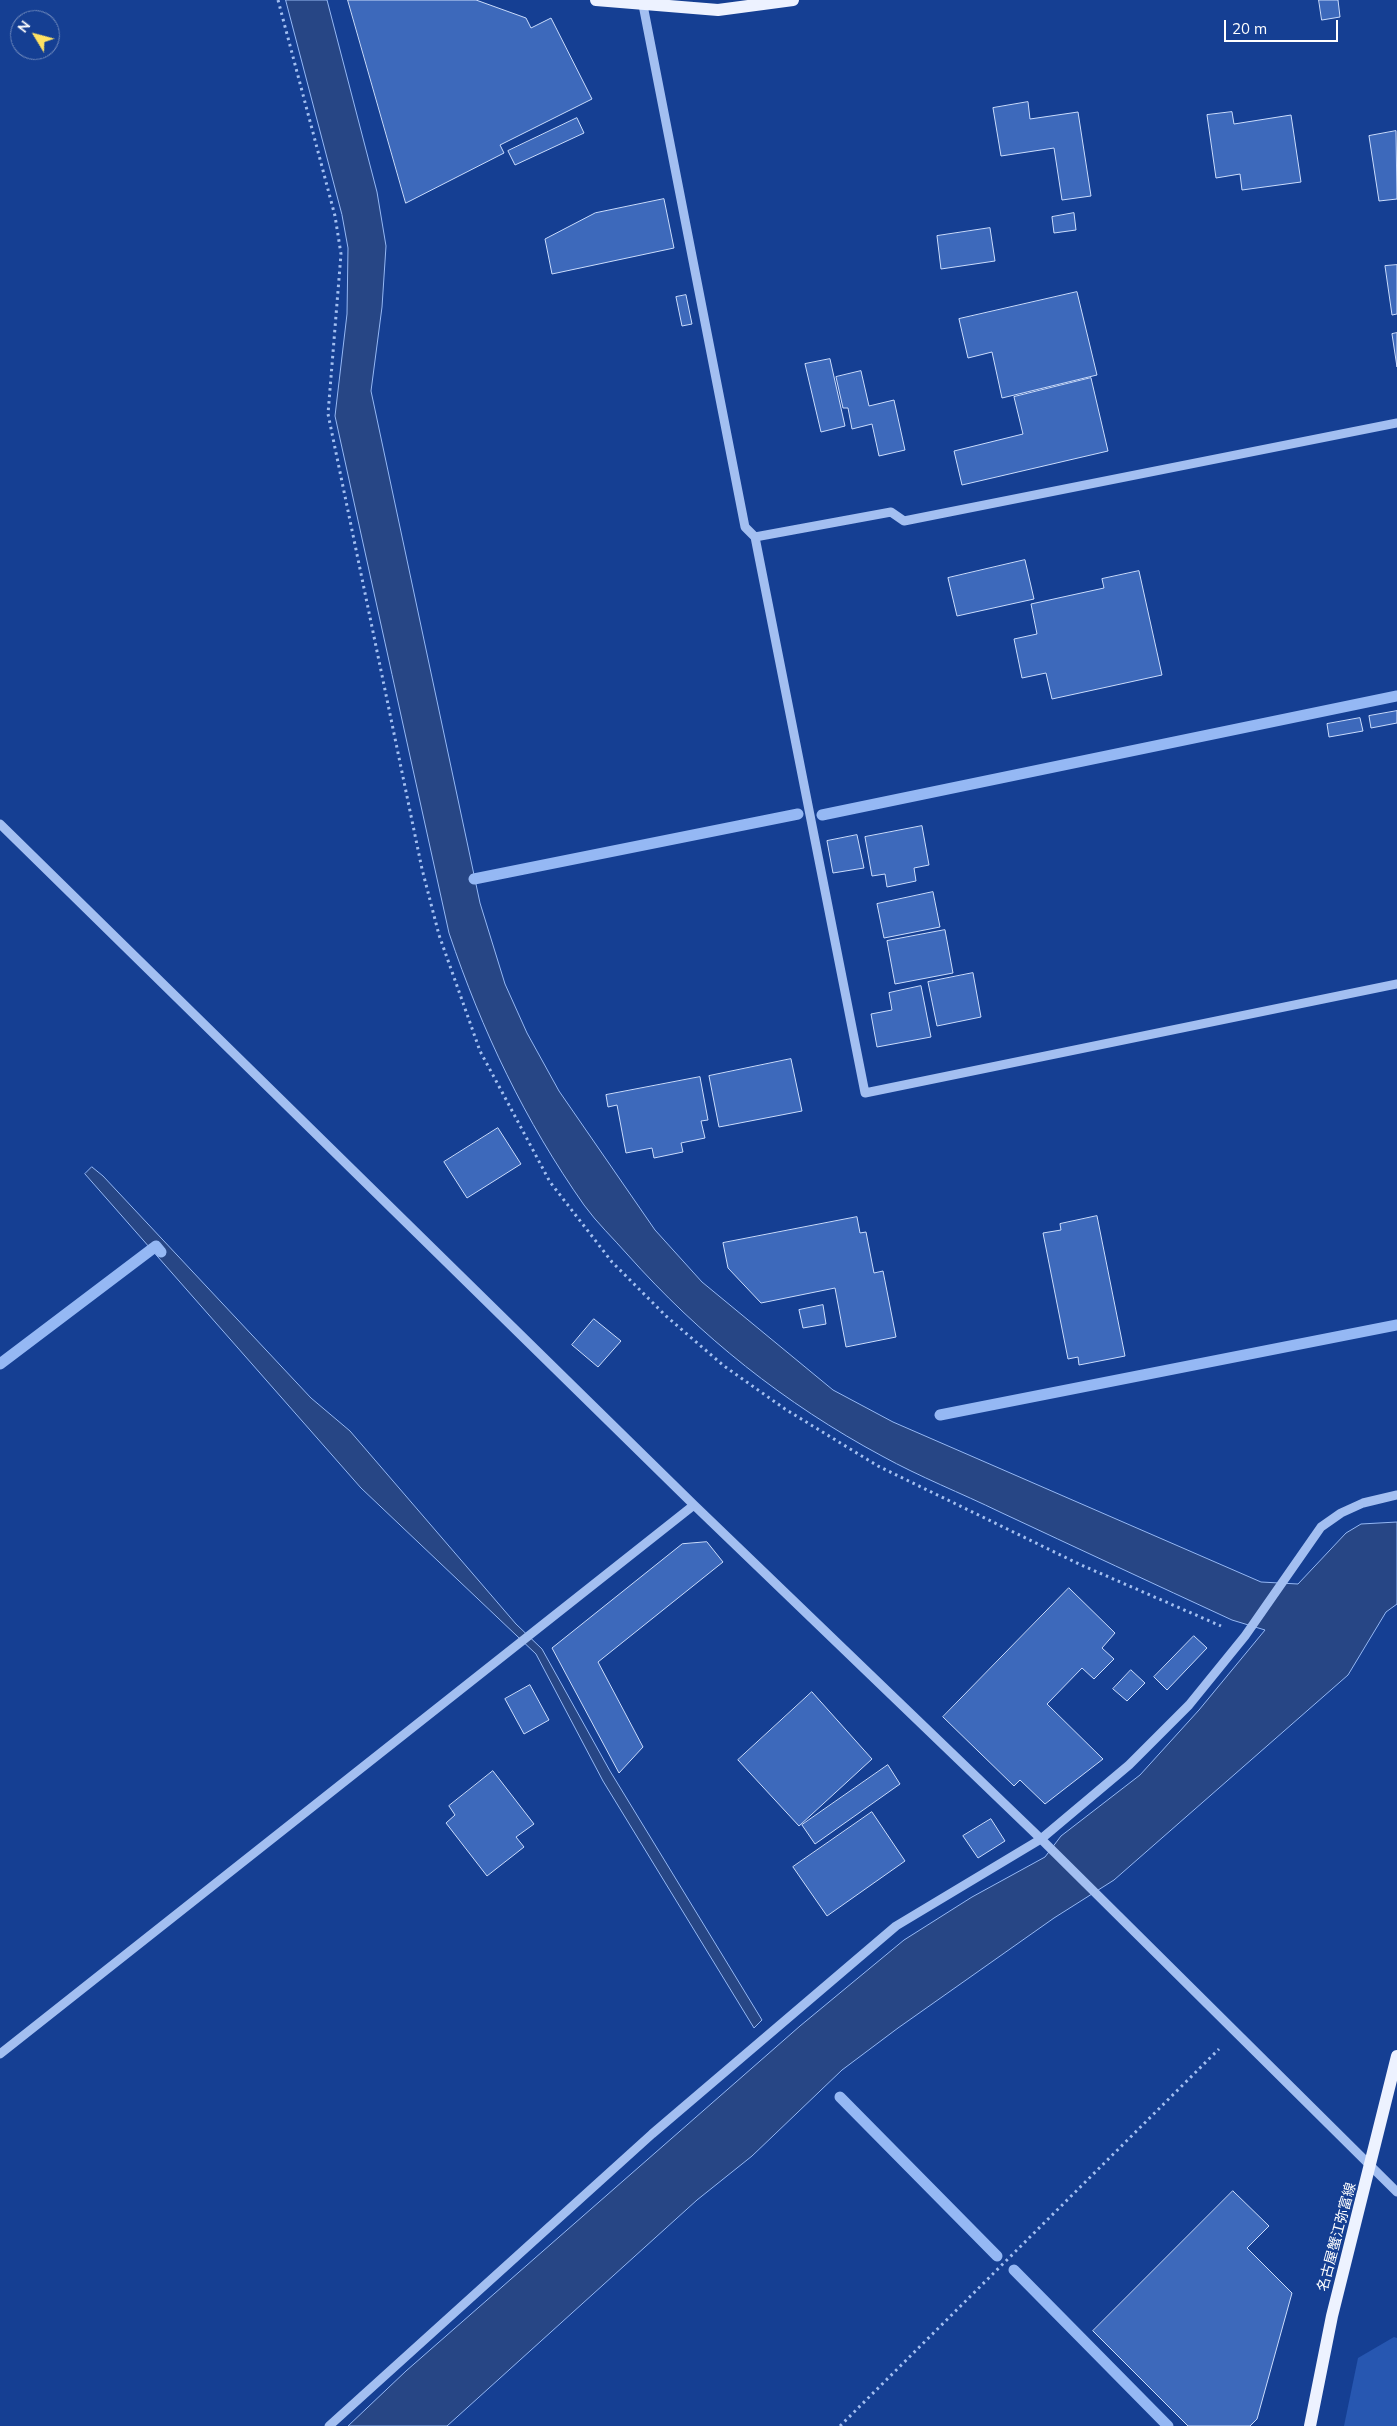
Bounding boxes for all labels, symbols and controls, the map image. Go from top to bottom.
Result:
north arrow [10,10,60,60]
scale bar [1227,10,1341,42]
text: N [13,17,34,36]
text: 20 m [1232,19,1267,38]
street label: 名古屋蟹江弥富線 [1314,2181,1360,2293]

